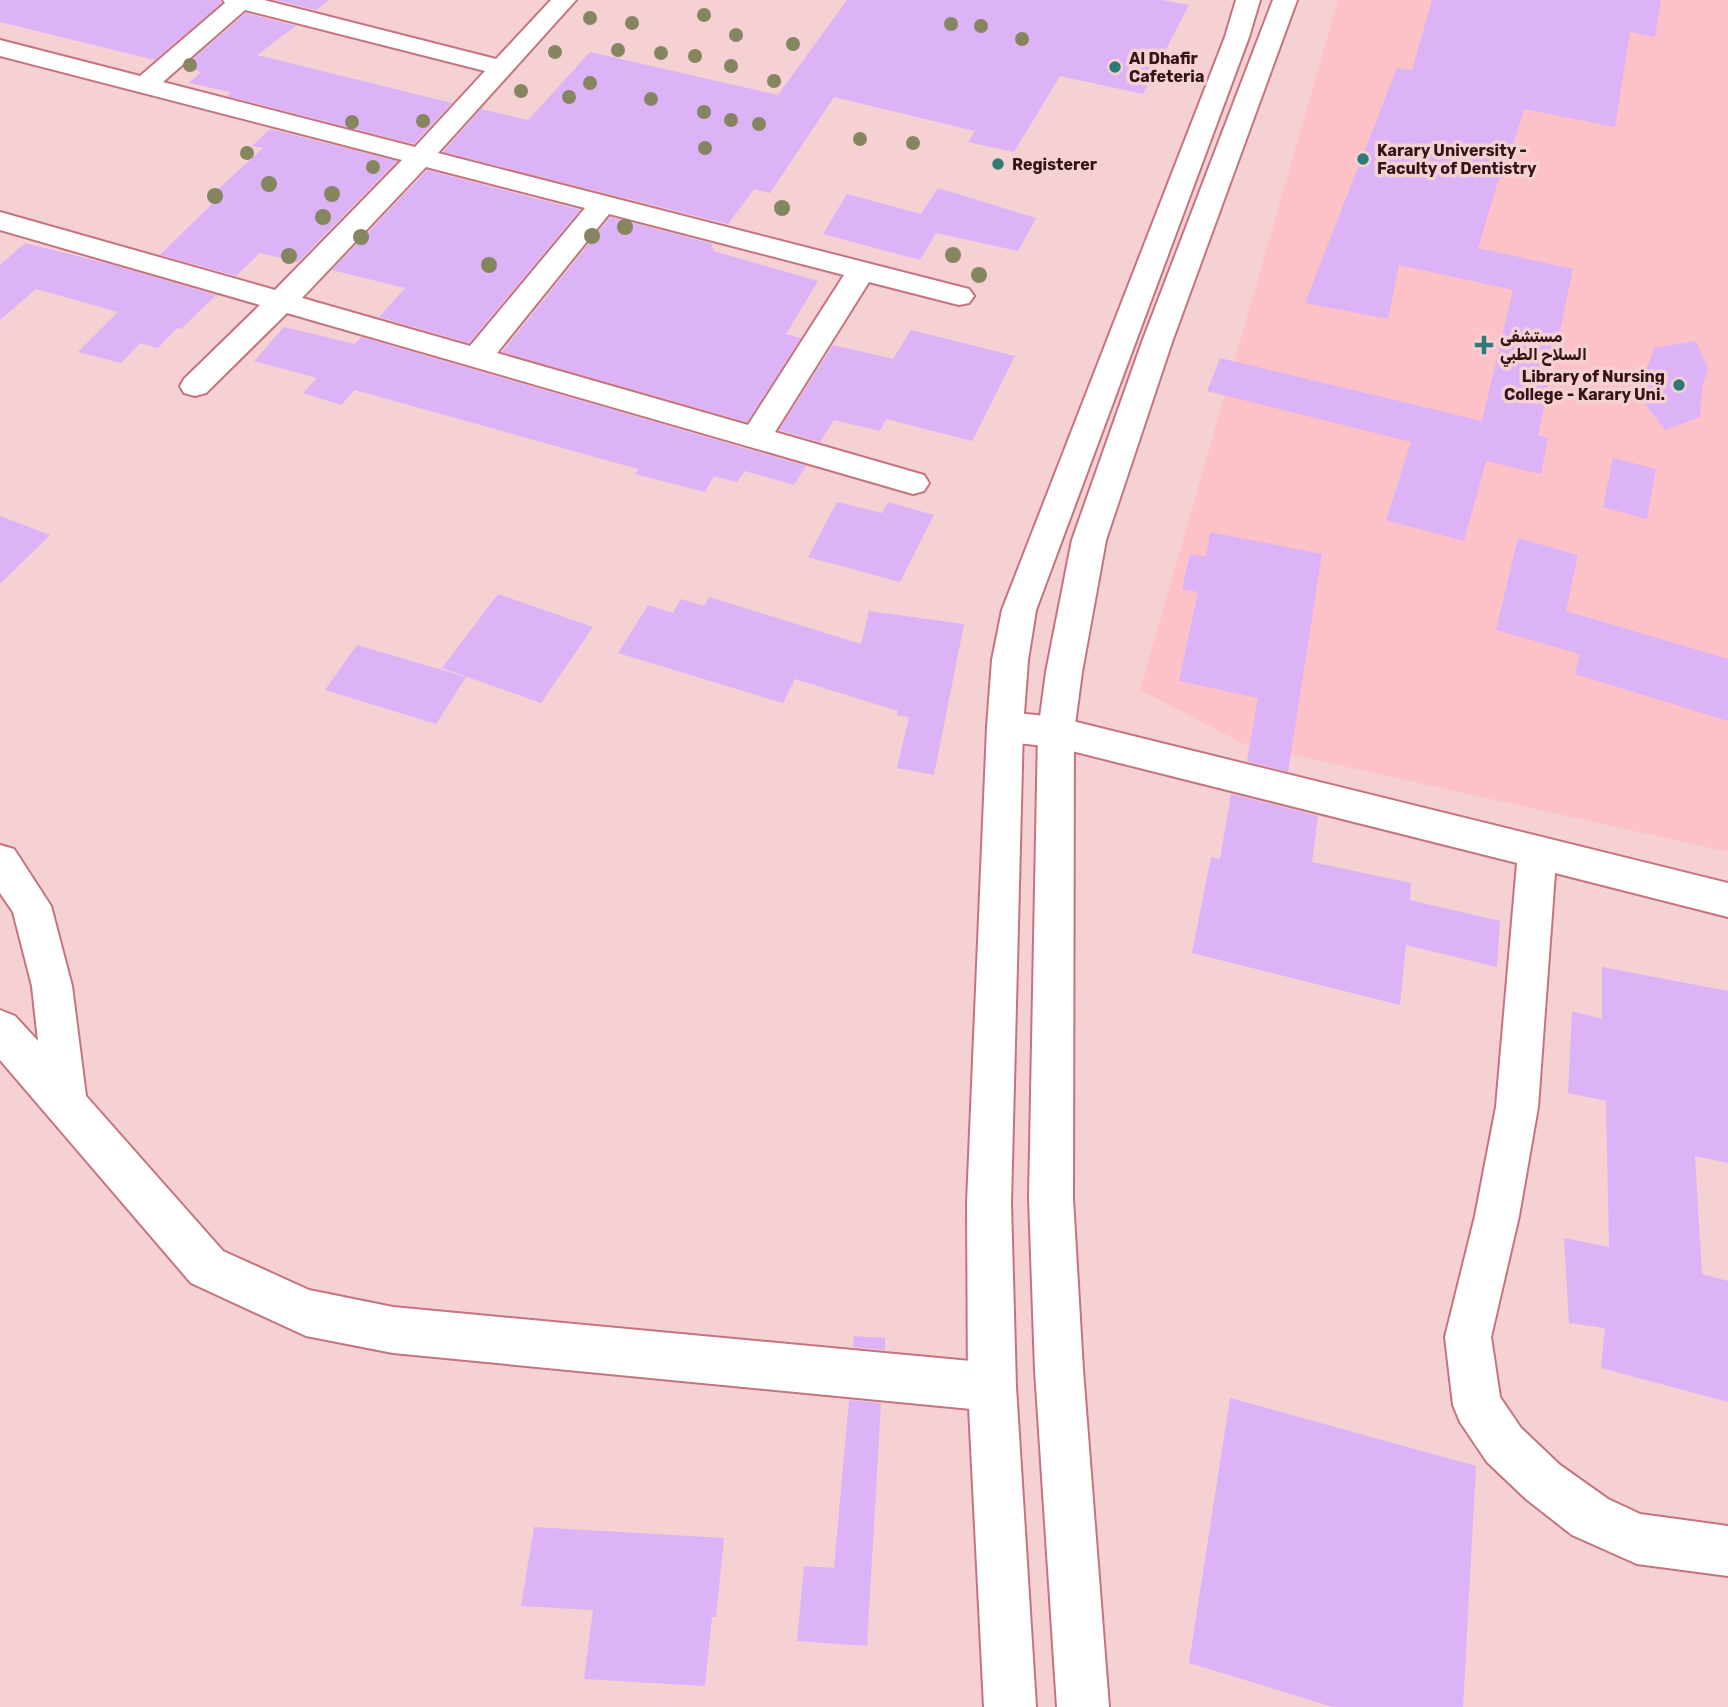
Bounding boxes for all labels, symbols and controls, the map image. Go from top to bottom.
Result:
place label: Al Dhafir Cafeteria [1129,49,1204,86]
marker: Al Dhafir Cafeteria [1107,59,1123,75]
place label: Karary University - Faculty of Dentistry [1377,141,1537,178]
marker: Karary University - Faculty of Dentistry [1355,151,1371,167]
place label: Registerer [1012,155,1098,174]
marker: Registerer [990,156,1006,172]
place label: مستشفى السلاح الطبي [1500,327,1587,367]
marker: مستشفى السلاح الطبي [1474,335,1494,355]
place label: Library of Nursing College - Karary Uni. [1504,367,1665,404]
marker: Library of Nursing College - Karary Uni. [1671,377,1687,393]

